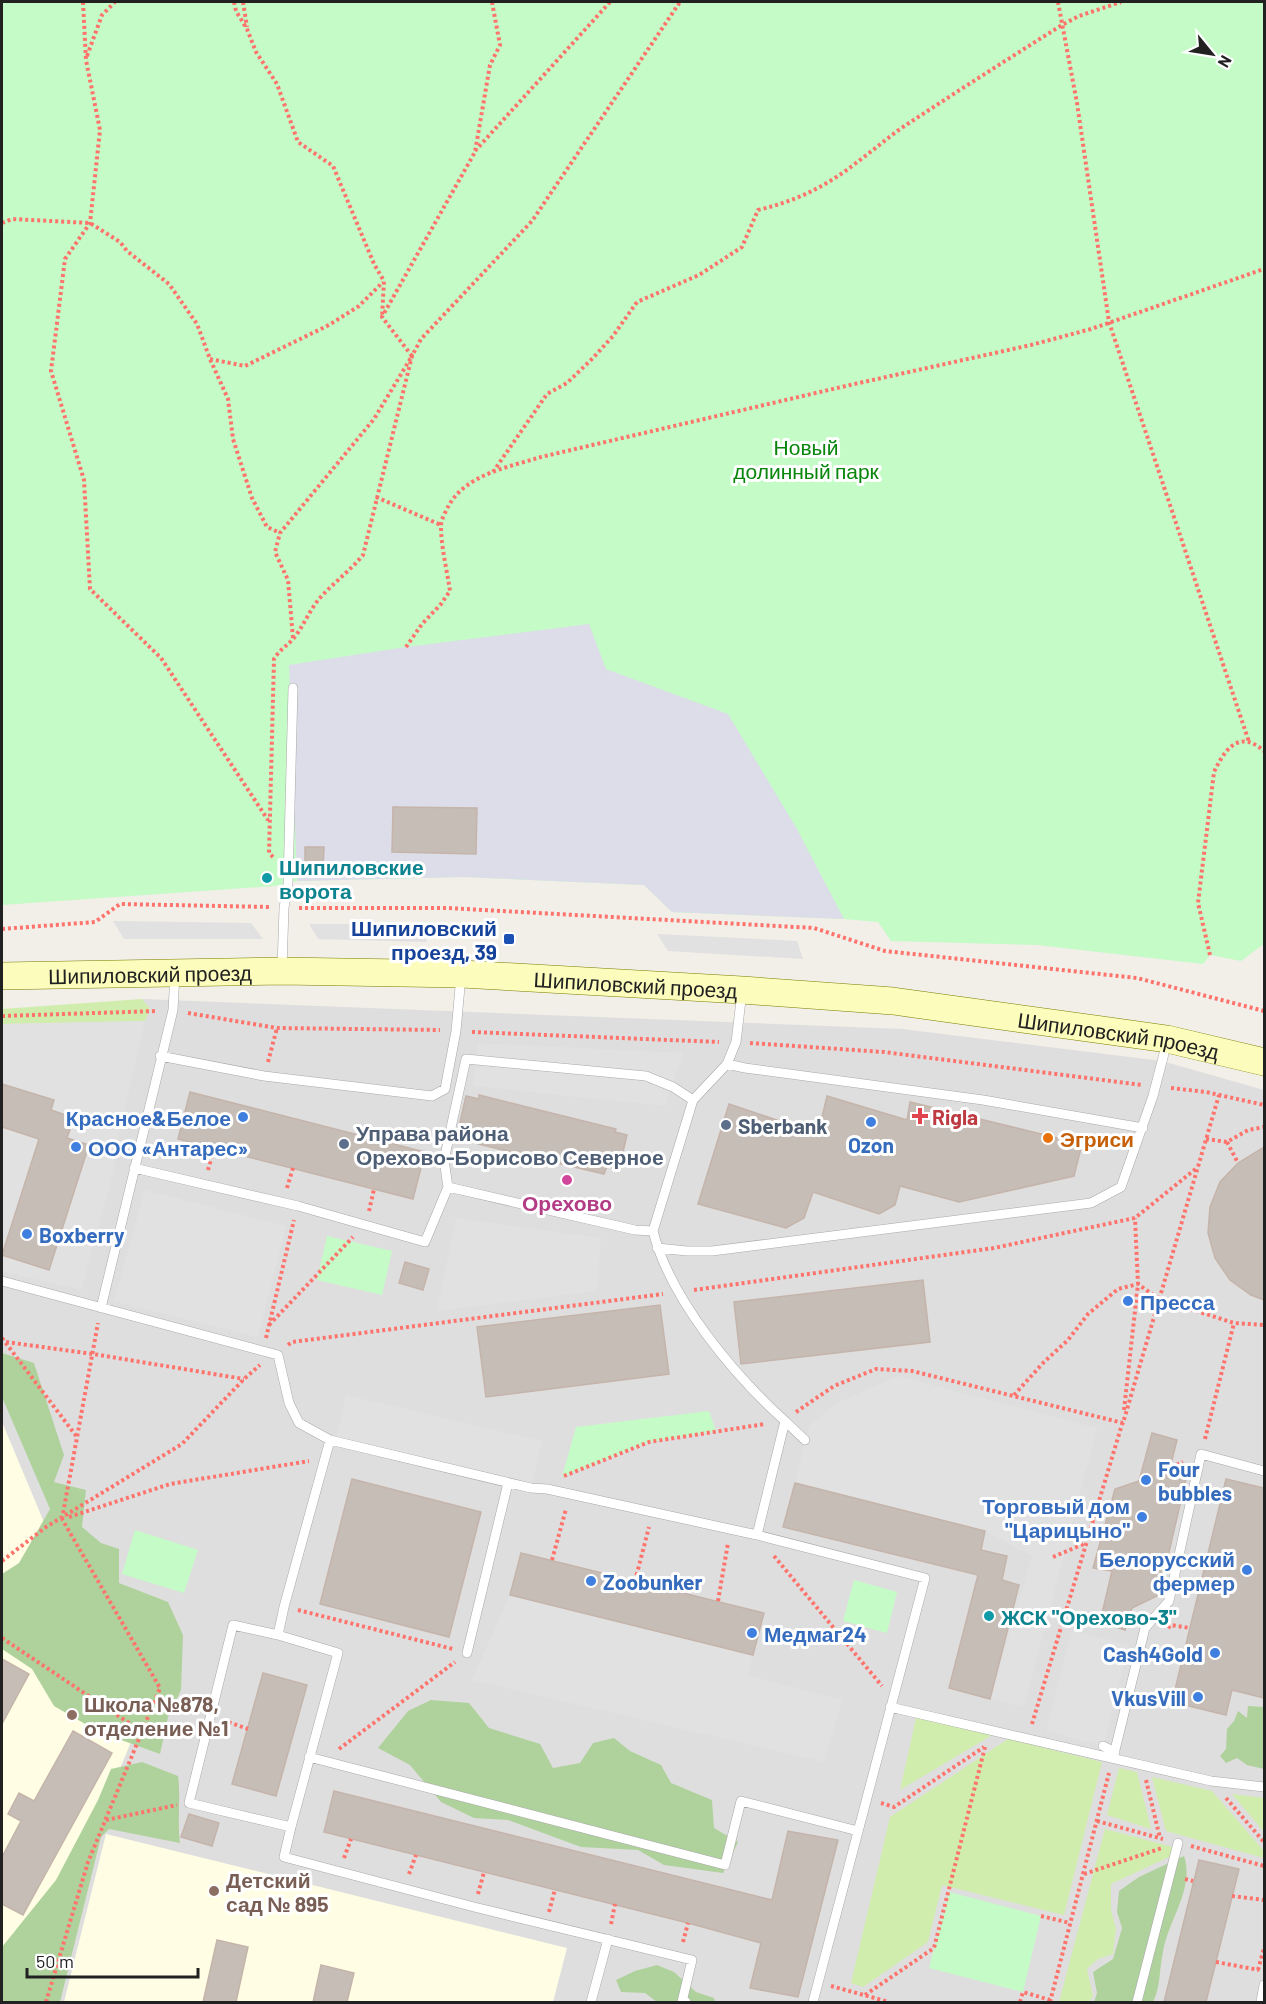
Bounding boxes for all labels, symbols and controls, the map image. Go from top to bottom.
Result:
north arrow [1182,24,1242,84]
text: N [1215,52,1236,71]
park label: Новый долинный парк [733,434,880,483]
place label: Шипиловские ворота [279,854,424,903]
marker: Шипиловские ворота [260,871,274,885]
place label: Шипиловский проезд, 39 [351,915,497,964]
marker: Шипиловский проезд, 39 [502,932,516,946]
street label: Шипиловский проезд [48,959,252,988]
street label: Шипиловский проезд [533,966,738,1002]
street label: Шипиловский проезд [1016,1006,1222,1063]
place label: Rigla [932,1104,978,1129]
place label: Красное&Белое [66,1105,231,1130]
marker: Rigla [913,1109,927,1123]
marker: Красное&Белое [236,1110,250,1124]
place label: Sberbank [738,1113,827,1138]
marker: Ozon [864,1115,878,1129]
marker: Sberbank [719,1118,733,1132]
place label: Управа района Орехово-Борисово Северное [356,1120,664,1169]
place label: Эгриси [1060,1126,1134,1151]
marker: Эгриси [1041,1131,1055,1145]
place label: Ozon [848,1132,894,1157]
place label: ООО «Антарес» [88,1135,248,1160]
marker: Управа района Орехово-Борисово Северное [337,1137,351,1151]
marker: ООО «Антарес» [69,1140,83,1154]
marker: Орехово [560,1173,574,1187]
place label: Орехово [522,1190,612,1215]
place label: Boxberry [39,1222,125,1247]
marker: Boxberry [20,1227,34,1241]
place label: Пресса [1140,1289,1215,1314]
marker: Пресса [1121,1294,1135,1308]
place label: Four bubbles [1158,1456,1232,1505]
marker: Four bubbles [1139,1473,1153,1487]
place label: Торговый дом "Царицыно" [982,1493,1130,1542]
marker: Торговый дом "Царицыно" [1135,1510,1149,1524]
place label: Белорусский фермер [1099,1546,1235,1595]
marker: Белорусский фермер [1240,1563,1254,1577]
place label: Zoobunker [603,1569,703,1594]
marker: Zoobunker [584,1574,598,1588]
place label: ЖСК "Орехово-3" [1000,1604,1177,1629]
marker: ЖСК "Орехово-3" [982,1609,996,1623]
place label: Медмаг24 [764,1621,867,1646]
marker: Медмаг24 [745,1626,759,1640]
place label: Cash4Gold [1103,1641,1203,1666]
marker: Cash4Gold [1208,1646,1222,1660]
place label: VkusVill [1111,1685,1186,1710]
marker: VkusVill [1191,1690,1205,1704]
place label: Школа №878, отделение №1 [84,1691,228,1740]
marker: Школа №878, отделение №1 [65,1708,79,1722]
place label: Детский сад № 895 [226,1867,329,1916]
marker: Детский сад № 895 [207,1884,221,1898]
scale bar [27,1941,198,1979]
text: 50 m [36,1950,74,1972]

